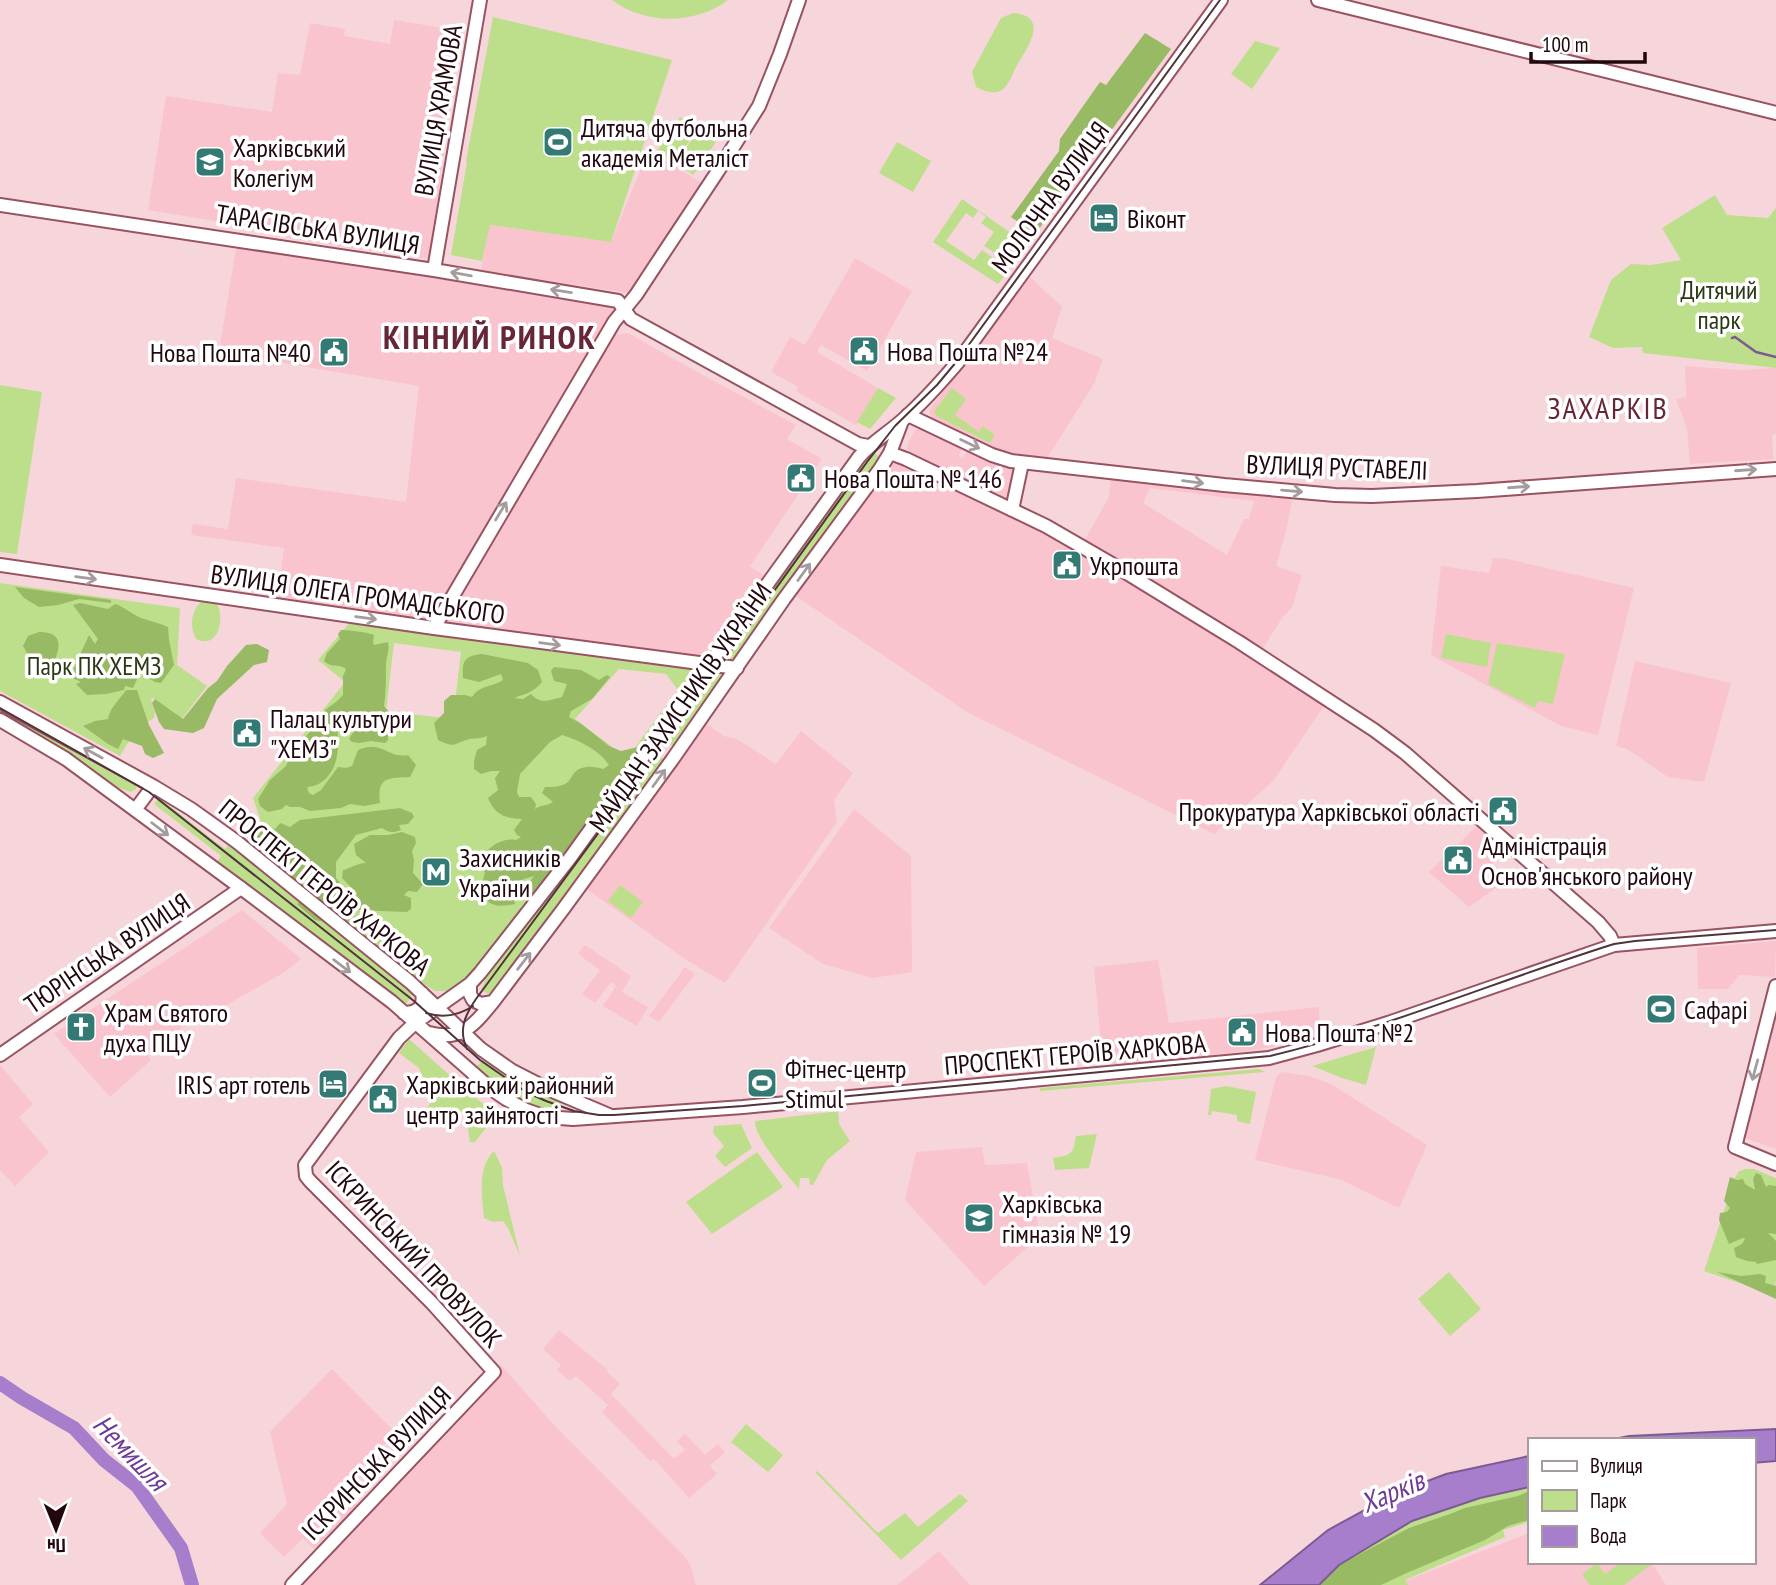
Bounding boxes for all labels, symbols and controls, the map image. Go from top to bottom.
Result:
street label: ВУЛИЦЯ ХРАМОВА [407,21,469,198]
scale bar [1531,21,1645,65]
text: 100 m [1542,31,1588,58]
place label: Дитяча футбольна академія Металіст [581,111,749,174]
street label: МОЛОЧНА ВУЛИЦЯ [984,115,1116,279]
sports icon: Дитяча футбольна академія Металіст [541,125,575,159]
place label: Харківський Колегіум [233,131,346,194]
school or university icon: Харківський Колегіум [193,145,227,179]
street label: ТАРАСІВСЬКА ВУЛИЦЯ [214,197,422,261]
hotel icon: Віконт [1087,201,1121,235]
place label: Віконт [1127,202,1186,235]
one-way arrow [450,267,473,280]
park label: Дитячий парк [1680,273,1758,336]
one-way arrow [550,284,573,297]
district label: КІННИЙ РИНОК [383,315,597,358]
public building icon: Нова Пошта №24 [847,334,881,368]
public building icon: Нова Пошта №40 [317,335,351,369]
place label: Нова Пошта №24 [887,335,1048,368]
place label: Нова Пошта №40 [150,336,311,369]
district label: ЗАХАРКІВ [1547,388,1669,427]
one-way arrow [959,438,980,451]
street label: ВУЛИЦЯ РУСТАВЕЛІ [1246,447,1428,487]
public building icon: Нова Пошта № 146 [784,461,818,495]
place label: Нова Пошта № 146 [824,462,1002,495]
one-way arrow [1734,464,1757,477]
one-way arrow [1181,475,1204,488]
one-way arrow [1507,480,1530,493]
one-way arrow [1280,485,1303,498]
one-way arrow [495,502,509,522]
public building icon: Укрпошта [1050,548,1084,582]
place label: Укрпошта [1090,549,1179,582]
street label: ВУЛИЦЯ ОЛЕГА ГРОМАДСЬКОГО [209,557,507,631]
one-way arrow [797,563,811,582]
one-way arrow [74,571,97,584]
street label: МАЙДАН ЗАХИСНИКІВ УКРАЇНИ [581,576,779,838]
one-way arrow [354,612,377,625]
one-way arrow [538,637,561,650]
park label: Парк ПК ХЕМЗ [27,649,161,682]
place label: Палац культури "ХЕМЗ" [270,702,412,765]
public building icon: Палац культури "ХЕМЗ" [230,716,264,750]
one-way arrow [83,746,104,759]
one-way arrow [651,768,666,787]
street label: ПРОСПЕКТ ГЕРОЇВ ХАРКОВА [213,792,438,983]
public building icon: Прокуратура Харківської області [1486,794,1520,828]
place label: Прокуратура Харківської області [1178,795,1480,828]
one-way arrow [150,822,169,836]
place label: Адміністрація Основ'янського району [1481,829,1693,892]
place label: Захисників України [459,841,561,904]
public building icon: Адміністрація Основ'янського району [1441,843,1475,877]
metro station icon: Захисників України [419,855,453,889]
street label: ТЮРІНСЬКА ВУЛИЦЯ [18,885,196,1021]
one-way arrow [517,952,532,970]
one-way arrow [333,958,351,973]
sports icon: Сафарі [1644,992,1678,1026]
place label: Сафарі [1684,993,1748,1026]
place label: Храм Святого духа ПЦУ [104,996,228,1059]
church icon: Храм Святого духа ПЦУ [64,1010,98,1044]
public building icon: Нова Пошта №2 [1225,1015,1259,1049]
place label: Нова Пошта №2 [1265,1016,1414,1049]
street label: ПРОСПЕКТ ГЕРОЇВ ХАРКОВА [943,1026,1208,1082]
place label: Фітнес-центр Stimul [785,1052,906,1115]
one-way arrow [1748,1058,1761,1081]
sports icon: Фітнес-центр Stimul [745,1066,779,1100]
hotel icon: IRIS арт готель [316,1067,350,1101]
place label: IRIS арт готель [177,1068,310,1101]
place label: Харківський районний центр зайнятості [406,1068,614,1131]
public building icon: Харківський районний центр зайнятості [366,1082,400,1116]
street label: ІСКРИНСЬКИЙ ПРОВУЛОК [319,1154,509,1355]
place label: Харківська гімназія № 19 [1002,1187,1131,1250]
school or university icon: Харківська гімназія № 19 [962,1201,996,1235]
street label: ІСКРИНСЬКА ВУЛИЦЯ [294,1379,458,1547]
water label: Немишля [86,1406,178,1500]
legend [1528,1438,1755,1564]
text: Вулиця [1590,1452,1643,1479]
water label: Харків [1355,1460,1431,1521]
text: Парк [1590,1487,1627,1514]
north arrow [21,1494,91,1564]
text: Вода [1590,1522,1627,1549]
text: Пн [47,1534,66,1558]

